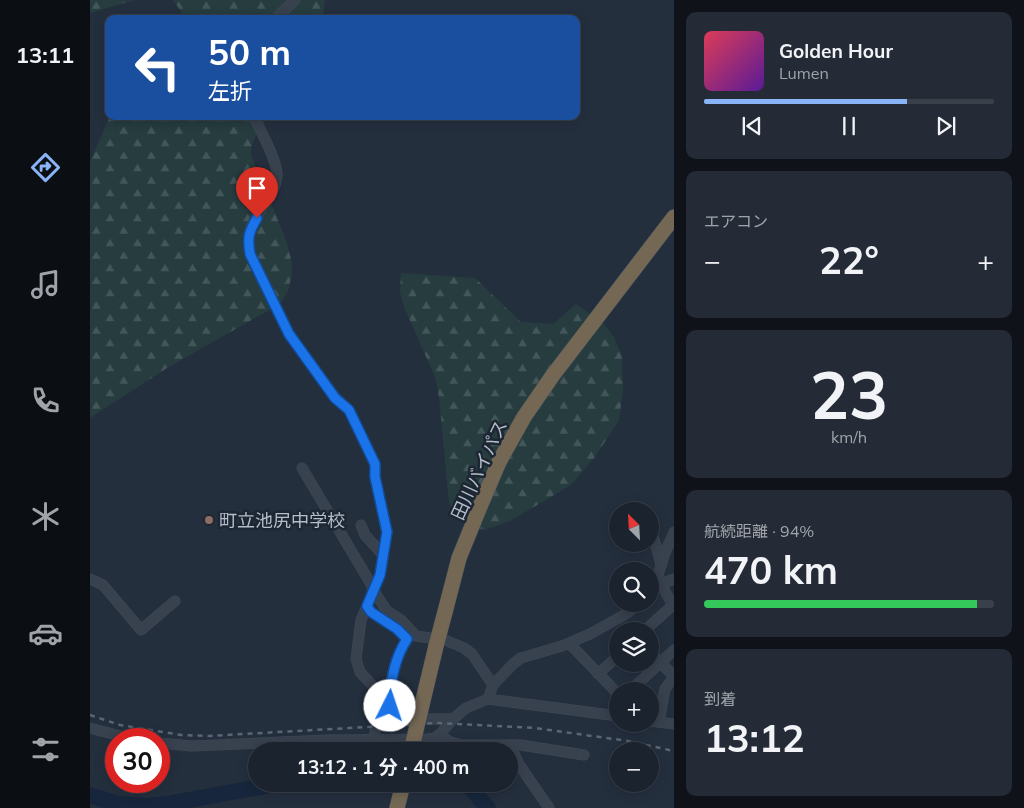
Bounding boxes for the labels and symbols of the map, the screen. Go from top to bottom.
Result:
pin [236,167,278,218]
street label: 田川バイパス [446,416,512,524]
north arrow [609,502,659,552]
place label: 町立池尻中学校 [219,509,345,532]
marker: 町立池尻中学校 [203,514,215,526]
position arrow [363,679,415,731]
speed limit sign: 30 [105,728,170,793]

